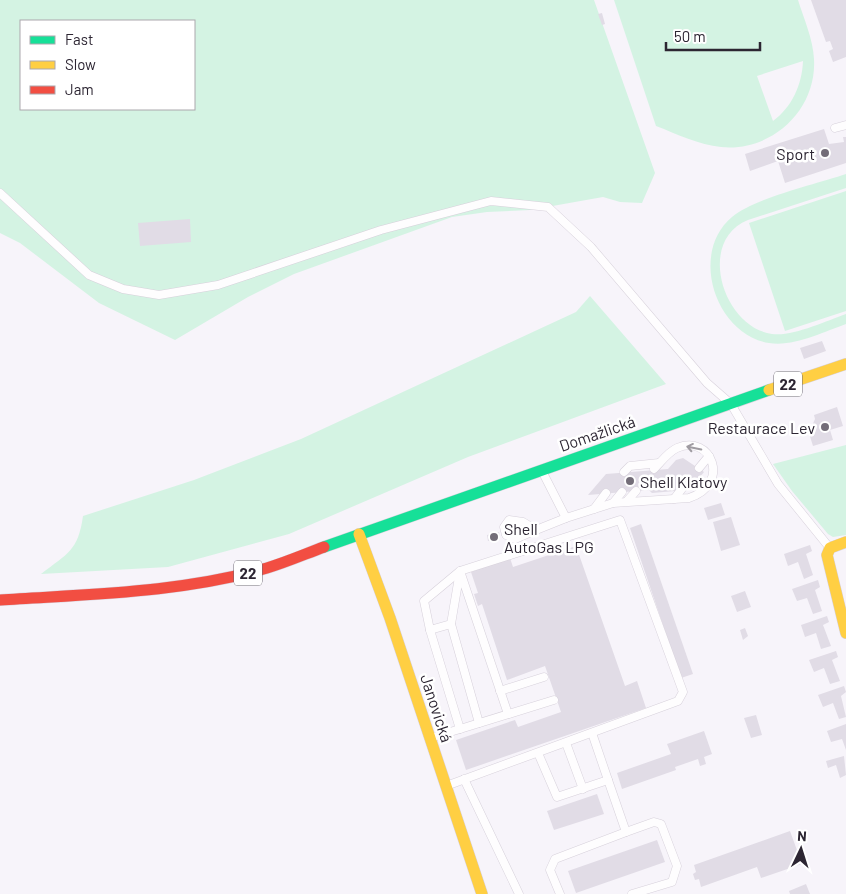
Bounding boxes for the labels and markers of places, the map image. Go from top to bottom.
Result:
place label: Sport [776,144,815,163]
marker: Sport [819,147,831,159]
place label: Restaurace Lev [708,418,815,437]
marker: Restaurace Lev [819,421,831,433]
place label: Shell Klatovy [640,472,728,491]
marker: Shell Klatovy [624,475,636,487]
place label: Shell AutoGas LPG [504,519,594,556]
marker: Shell AutoGas LPG [488,531,500,543]

